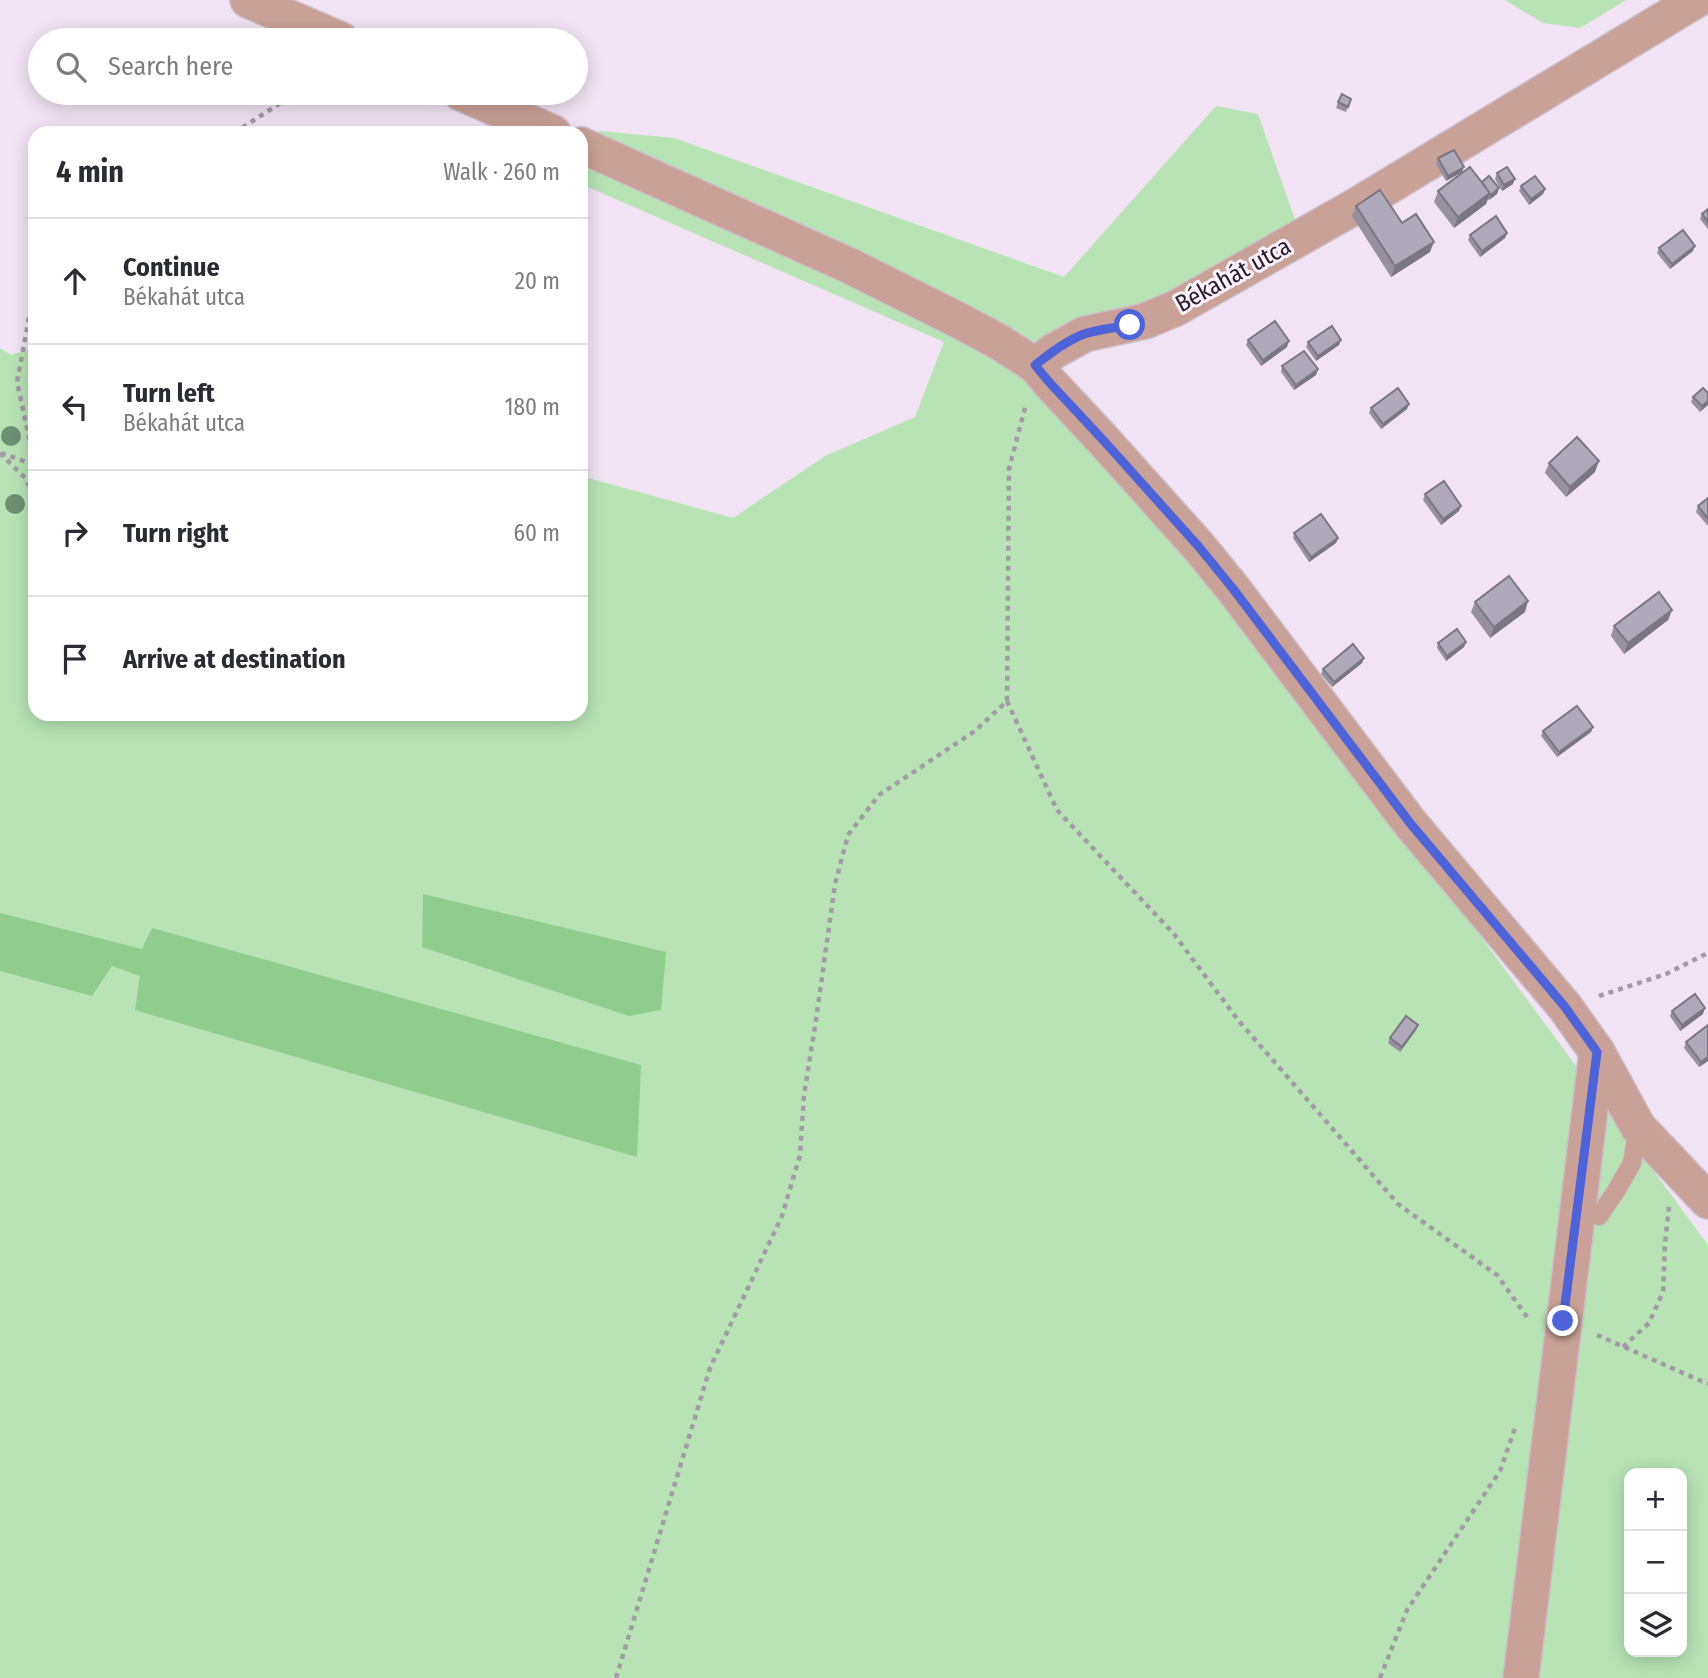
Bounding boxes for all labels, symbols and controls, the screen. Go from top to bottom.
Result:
search box [28,28,588,105]
icon: search [52,48,90,86]
text: Search here [108,51,233,82]
text: 4 min [56,154,124,190]
text: Walk · 260 m [443,158,560,186]
street label: Békahát utca [1171,232,1295,318]
text: Continue [123,252,220,283]
icon: ahead [56,262,94,300]
text: 20 m [515,267,560,295]
text: Békahát utca [123,283,245,311]
route start [1114,309,1145,340]
text: Turn left [123,378,215,409]
icon: left [56,388,94,426]
text: 180 m [504,393,560,421]
text: Békahát utca [123,409,245,437]
icon: right [56,514,94,552]
text: Turn right [123,518,229,549]
text: 60 m [514,519,560,547]
icon: arrive [56,640,94,678]
text: Arrive at destination [123,644,346,675]
route end [1547,1305,1578,1336]
map controls [1624,1468,1687,1657]
button: + [1624,1468,1687,1531]
button: − [1624,1531,1687,1594]
button: layers [1624,1594,1687,1657]

